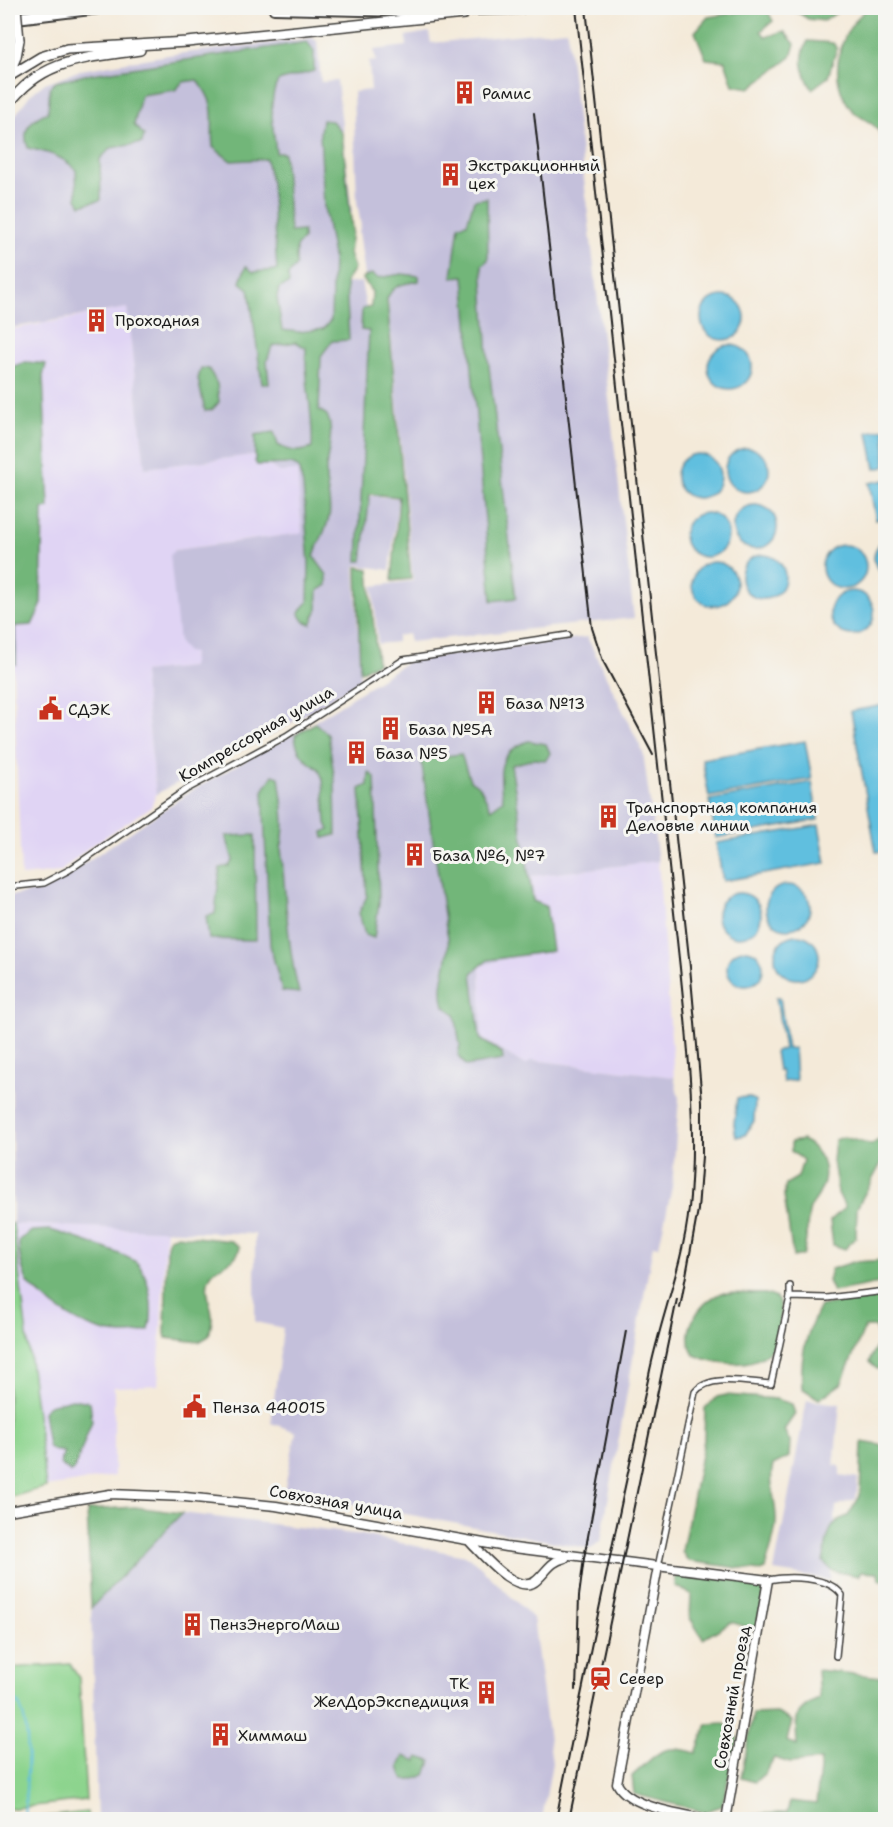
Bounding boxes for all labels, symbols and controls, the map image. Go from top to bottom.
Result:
building icon: Рамис [451,80,477,106]
place label: Рамис [482,83,531,104]
place label: Экстракционный цех [468,155,600,194]
building icon: Экстракционный цех [437,161,463,187]
building icon: Проходная [84,307,110,333]
place label: Проходная [115,310,200,331]
street label: Компрессорная улица [175,681,337,787]
building icon: База №13 [474,690,500,716]
place label: База №13 [505,693,585,714]
public building icon: СДЭК [37,696,63,722]
place label: СДЭК [68,699,111,720]
building icon: База №5А [377,716,403,742]
place label: База №5А [408,719,492,740]
building icon: База №5 [344,740,370,766]
place label: База №5 [375,743,448,764]
place label: Транспортная компания Деловые линии [626,797,817,836]
building icon: Транспортная компания Деловые линии [595,803,621,829]
building icon: База №6, №7 [401,842,427,868]
place label: База №6, №7 [432,845,545,866]
public building icon: Пенза 440015 [182,1394,208,1420]
place label: Пенза 440015 [213,1397,325,1418]
street label: Совхозная улица [268,1480,404,1524]
building icon: ПензЭнергоМаш [179,1611,205,1637]
place label: ПензЭнергоМаш [210,1614,340,1635]
street label: Совхозный проезд [709,1624,755,1770]
station icon: Север [588,1665,614,1691]
place label: Север [619,1668,664,1689]
place label: ТК ЖелДорЭкспедиция [314,1673,470,1712]
building icon: ТК ЖелДорЭкспедиция [474,1679,500,1705]
building icon: Химмаш [207,1722,233,1748]
place label: Химмаш [238,1725,307,1746]

